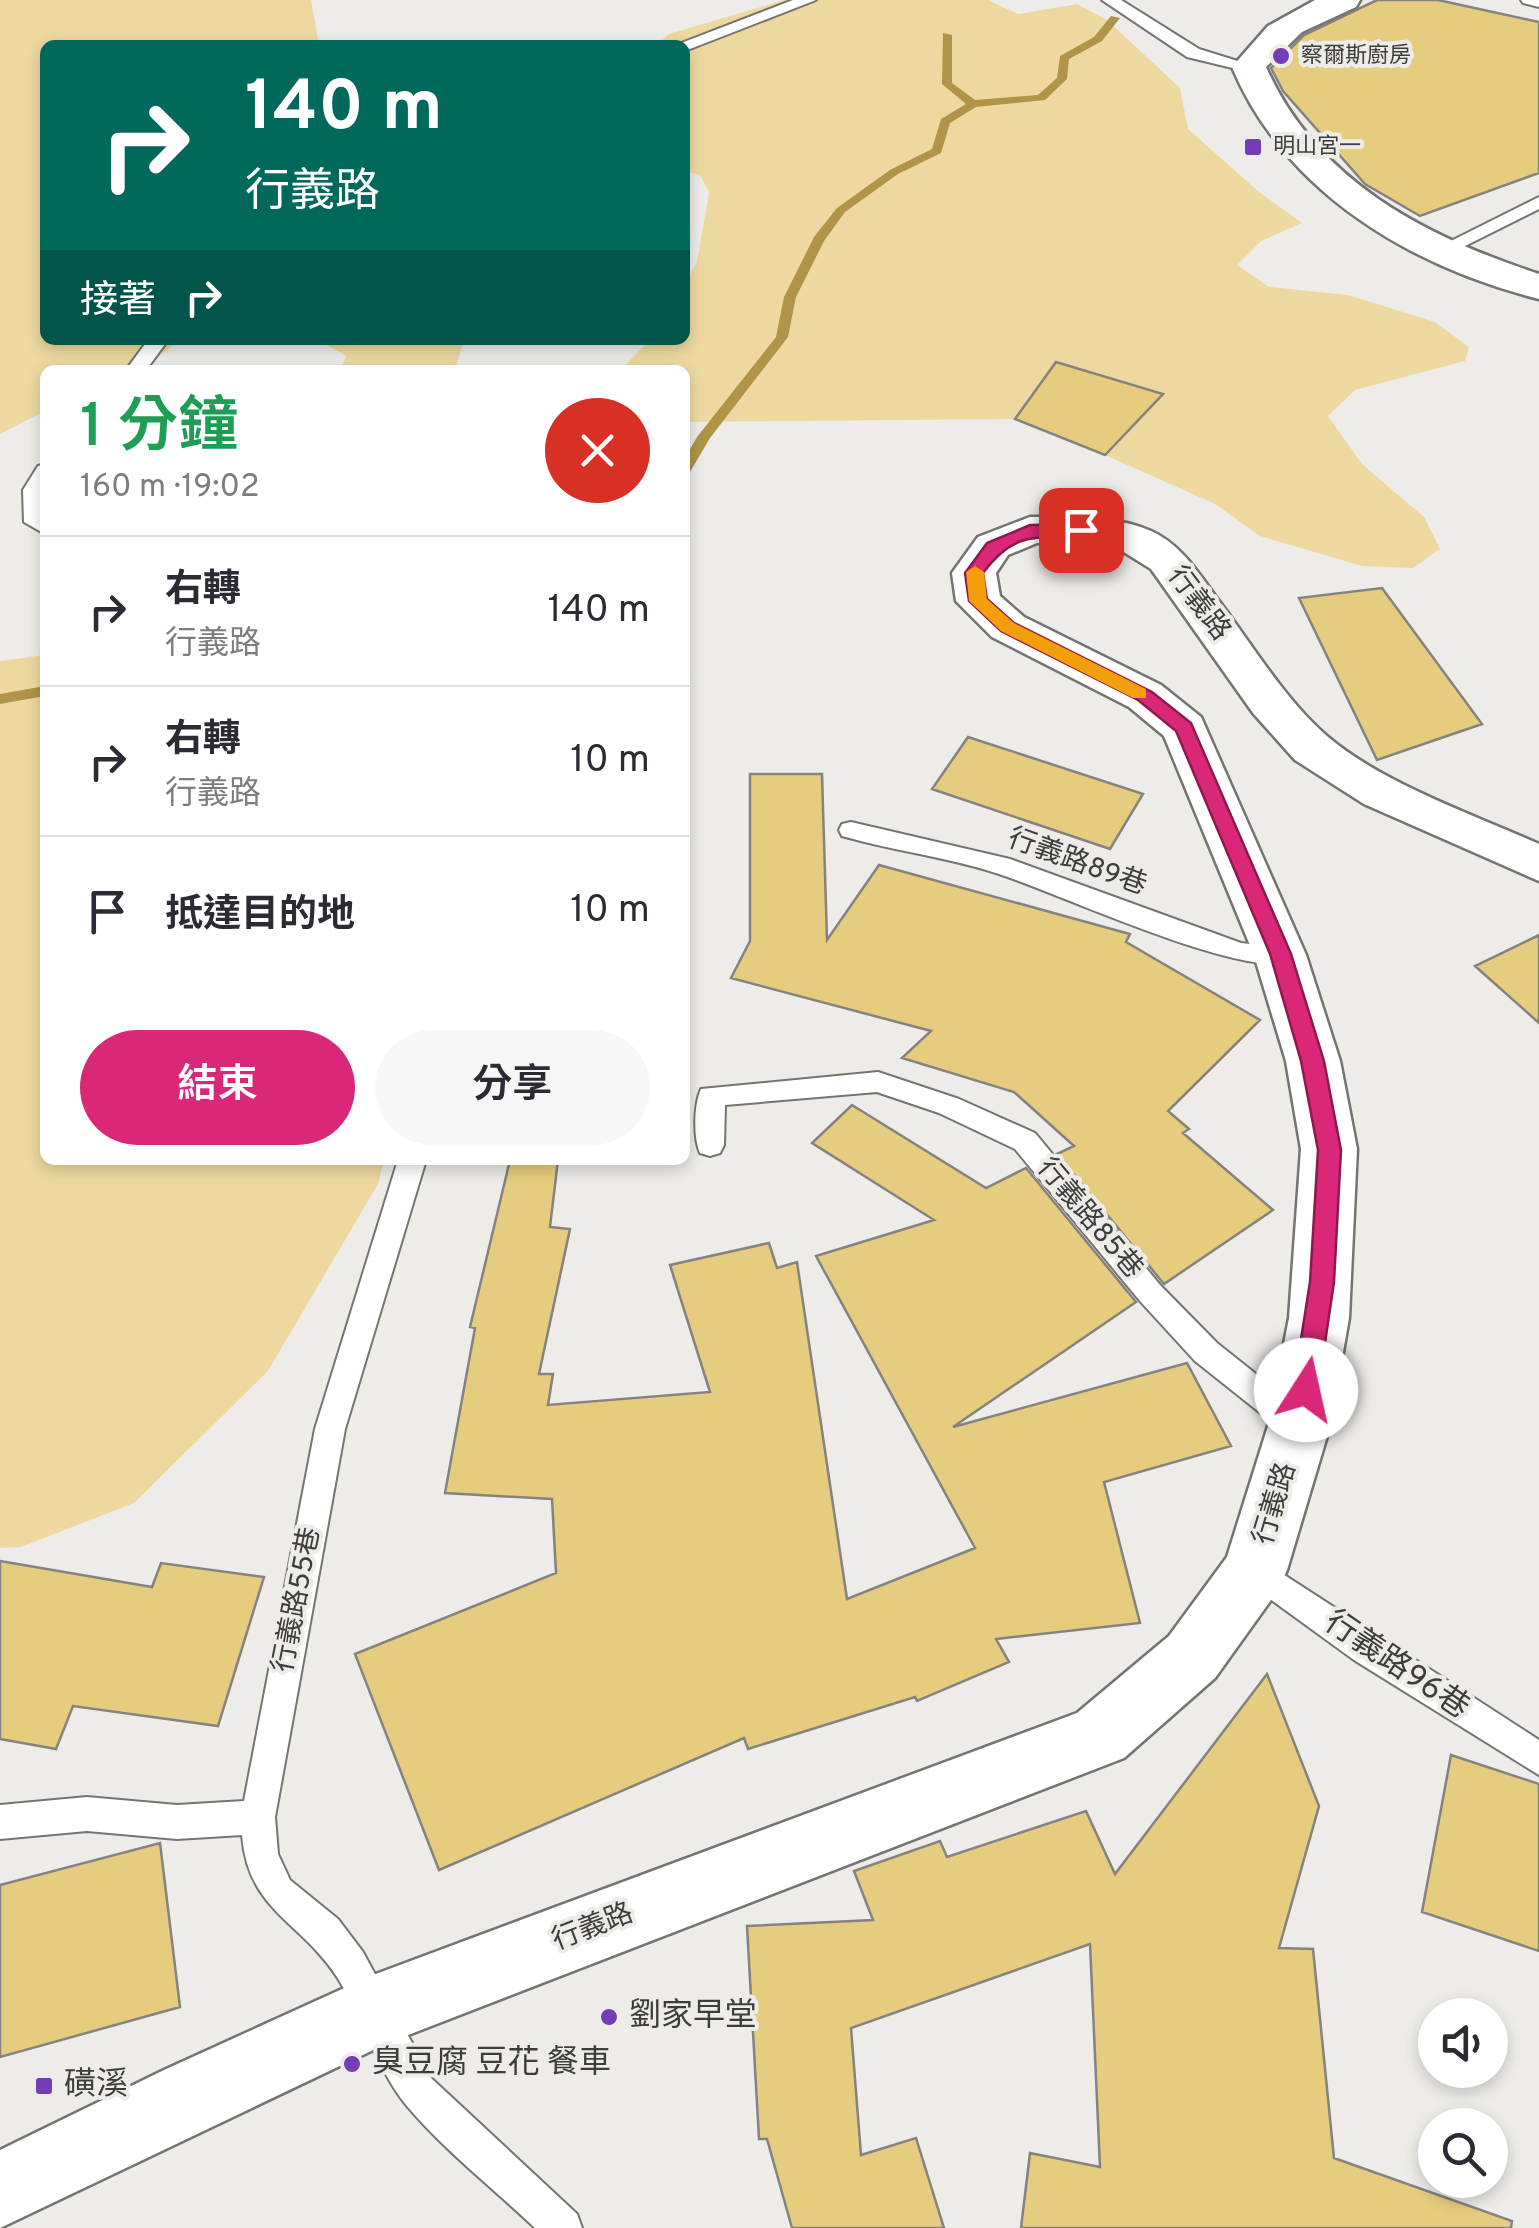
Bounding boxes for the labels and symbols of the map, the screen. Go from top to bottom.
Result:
place label: 察爾斯廚房 [1301,43,1411,70]
marker: 察爾斯廚房 [1270,45,1292,67]
place label: 明山宮一 [1273,134,1361,161]
marker: 明山宮一 [1242,136,1264,158]
pin [1039,488,1124,573]
street label: 行義路 [1158,560,1238,648]
street label: 行義路89巷 [1003,821,1151,905]
street label: 行義路85巷 [1028,1151,1150,1287]
position arrow [1254,1338,1358,1442]
street label: 行義路 [1247,1459,1305,1549]
street label: 行義路55巷 [266,1525,330,1675]
street label: 行義路96巷 [1316,1603,1476,1729]
street label: 行義路 [547,1896,639,1960]
place label: 劉家早堂 [629,1997,757,2037]
marker: 劉家早堂 [598,2006,620,2028]
place label: 臭豆腐 豆花 餐車 [372,2044,611,2084]
marker: 臭豆腐 豆花 餐車 [341,2053,363,2075]
place label: 磺溪 [64,2066,128,2106]
marker: 磺溪 [33,2075,55,2097]

